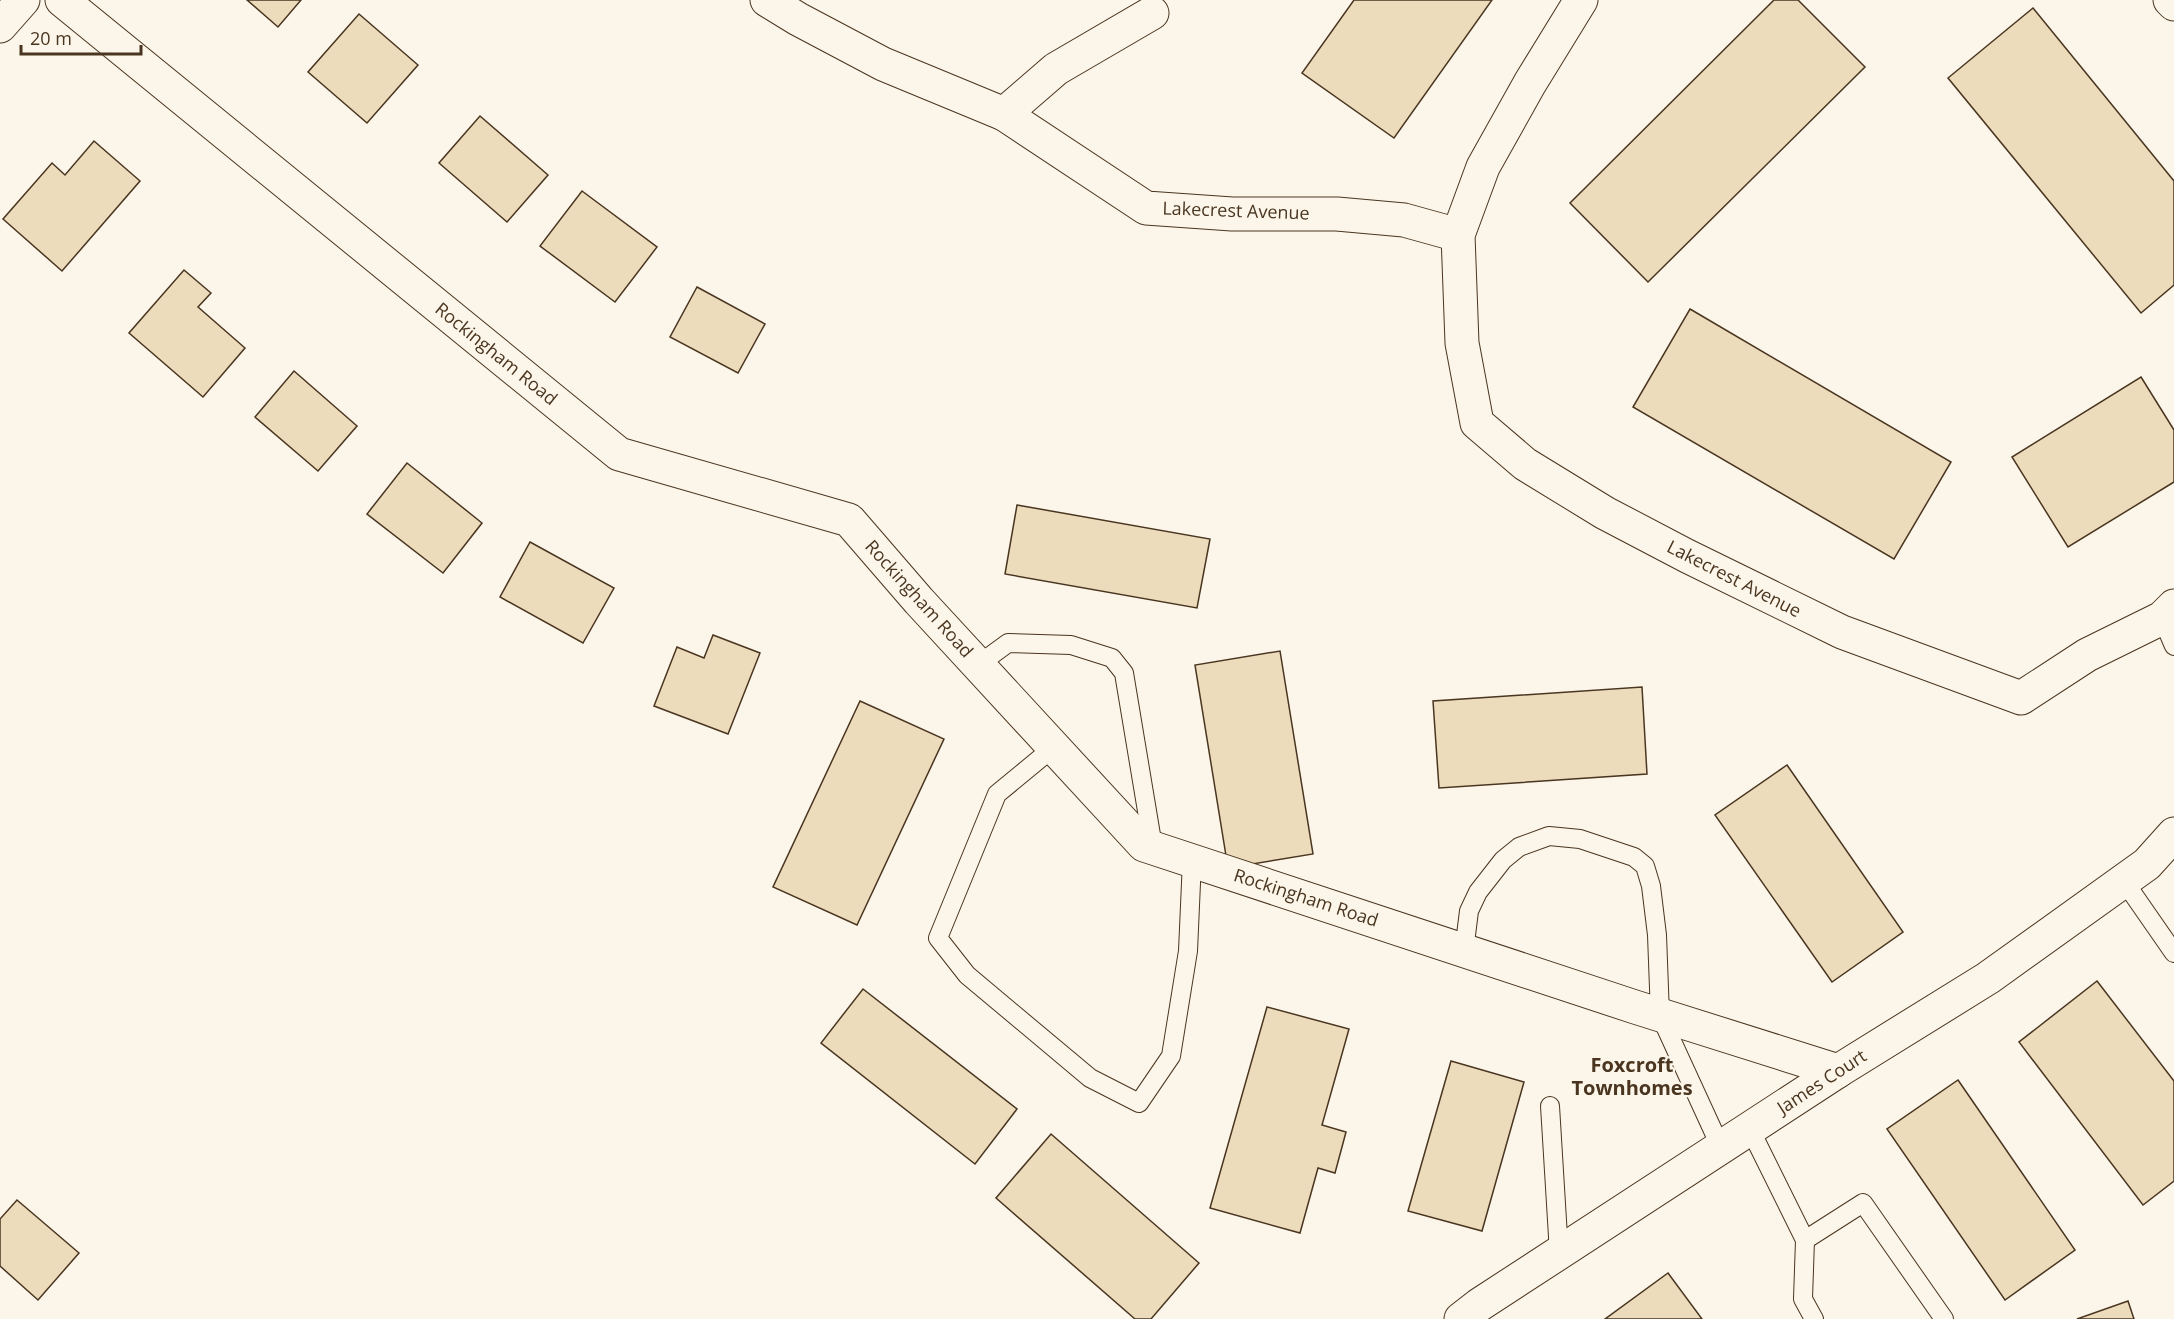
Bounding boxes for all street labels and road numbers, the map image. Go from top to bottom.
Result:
street label: Lakecrest Avenue [1162,195,1310,225]
street label: Rockingham Road [431,296,563,410]
street label: Rockingham Road [860,534,979,662]
street label: Lakecrest Avenue [1663,534,1806,622]
street label: Rockingham Road [1231,862,1382,932]
street label: James Court [1771,1043,1871,1120]

